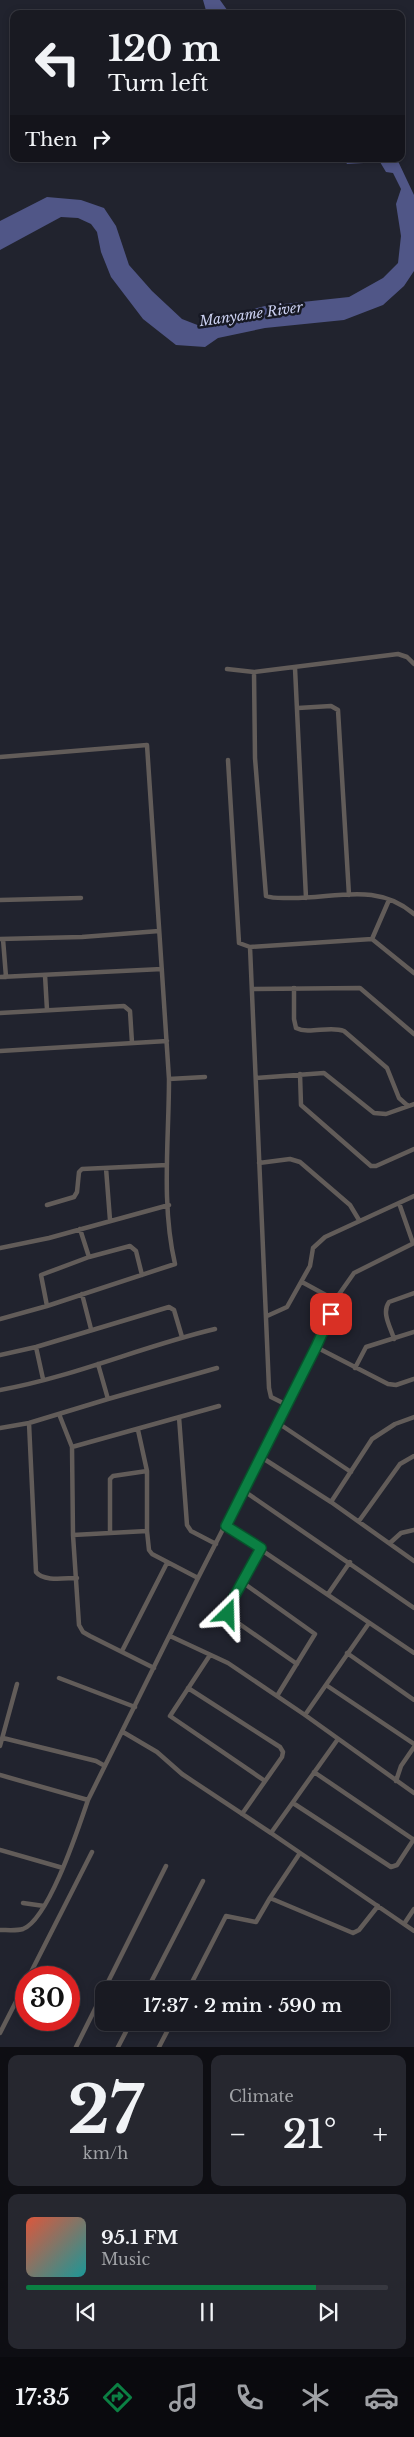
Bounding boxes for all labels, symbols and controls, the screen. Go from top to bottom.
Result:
text: 120 m [108,27,221,70]
icon: left [25,30,90,95]
text: Turn left [108,70,208,97]
icon: right [87,125,115,153]
text: Then [25,128,77,151]
water label: Manyame River [197,298,304,330]
pin [310,1293,352,1335]
icon: arrive [317,1300,345,1328]
position arrow [201,1587,253,1639]
speed limit sign: 30 [15,1966,80,2031]
text: 17:37 · 2 min · 590 m [143,1994,342,2017]
text: 27 [68,2070,143,2151]
text: Climate [229,2086,294,2106]
text: 21° [283,2111,337,2158]
text: − [229,2117,247,2152]
text: + [373,2117,388,2152]
text: km/h [83,2143,128,2163]
text: 95.1 FM [101,2226,178,2249]
text: Music [101,2249,150,2269]
icon: previous [72,2298,100,2326]
icon: pause [193,2298,221,2326]
icon: next [314,2298,342,2326]
icon: directions [100,2380,135,2415]
icon: music [166,2380,201,2415]
icon: phone [232,2380,267,2415]
icon: climate [298,2380,333,2415]
icon: car [364,2380,399,2415]
text: 17:35 [15,2384,70,2411]

